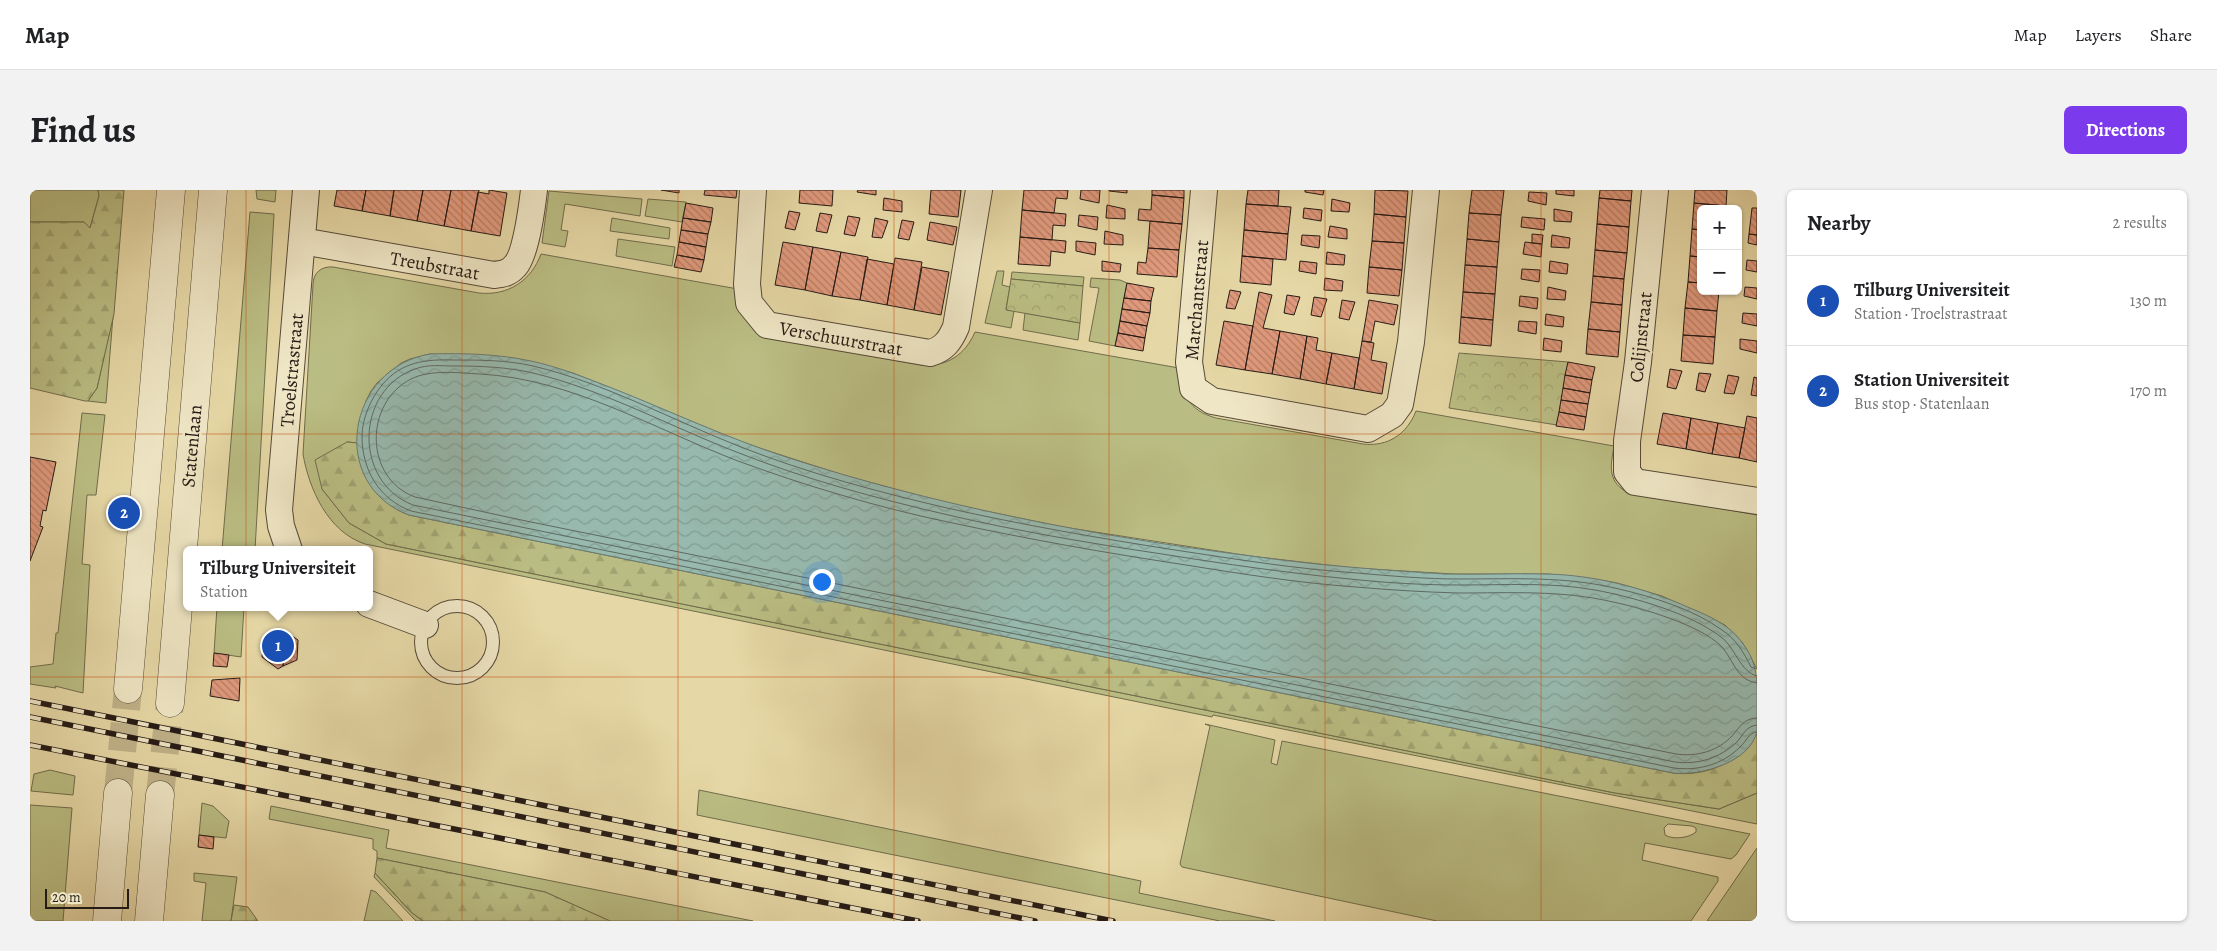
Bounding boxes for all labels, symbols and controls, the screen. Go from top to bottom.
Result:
text: Map [25,19,69,51]
text: Map [2014,23,2047,47]
text: Layers [2075,23,2122,47]
text: Share [2150,23,2192,47]
text: Find us [30,106,136,154]
button: Directions [2064,106,2187,154]
map controls [1697,205,1742,295]
button: + [1697,205,1742,250]
text: Nearby [1807,209,1870,237]
text: 2 results [2112,212,2167,234]
street label: Marchantstraat [1179,239,1215,361]
street label: Treubstraat [388,245,482,287]
button: − [1697,250,1742,295]
text: Tilburg Universiteit [1854,277,2010,303]
street label: Colijnstraat [1623,290,1659,384]
text: 1 [1820,290,1826,312]
text: 130 m [2130,290,2167,312]
text: Station · Troelstrastraat [1854,303,2008,325]
street label: Troelstrastraat [274,312,310,428]
street label: Verschuurstraat [776,315,904,363]
text: Station Universiteit [1854,367,2009,393]
text: 2 [1819,380,1827,402]
text: 170 m [2130,380,2167,402]
text: Bus stop · Statenlaan [1854,393,1989,415]
street label: Statenlaan [175,404,209,489]
pin: 2 [108,494,140,532]
popup [183,546,373,611]
text: Tilburg Universiteit [200,555,356,581]
your location [809,569,835,595]
text: Station [200,581,248,603]
pin: 1 [262,627,294,665]
scale bar [45,886,129,909]
text: 20 m [52,888,81,907]

